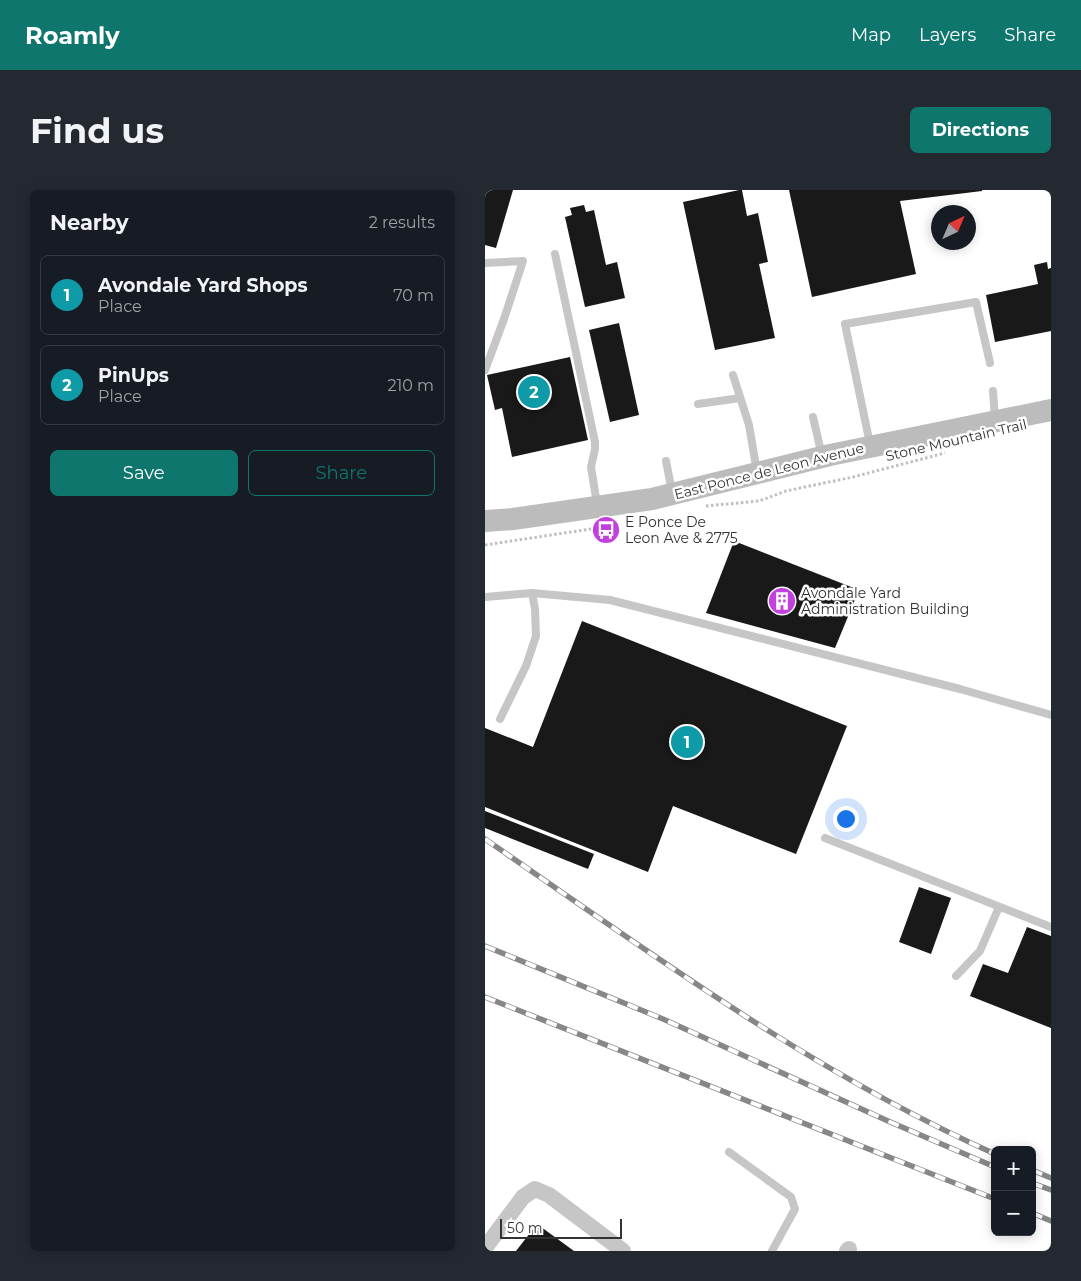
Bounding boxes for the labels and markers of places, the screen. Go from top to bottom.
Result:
pin: 2 [518,373,550,411]
place label: E Ponce De Leon Ave & 2775 [625,513,738,547]
bus stop icon: E Ponce De Leon Ave & 2775 [591,515,621,545]
place label: Avondale Yard Administration Building [801,584,969,618]
building icon: Avondale Yard Administration Building [767,586,797,616]
pin: 1 [671,723,703,761]

